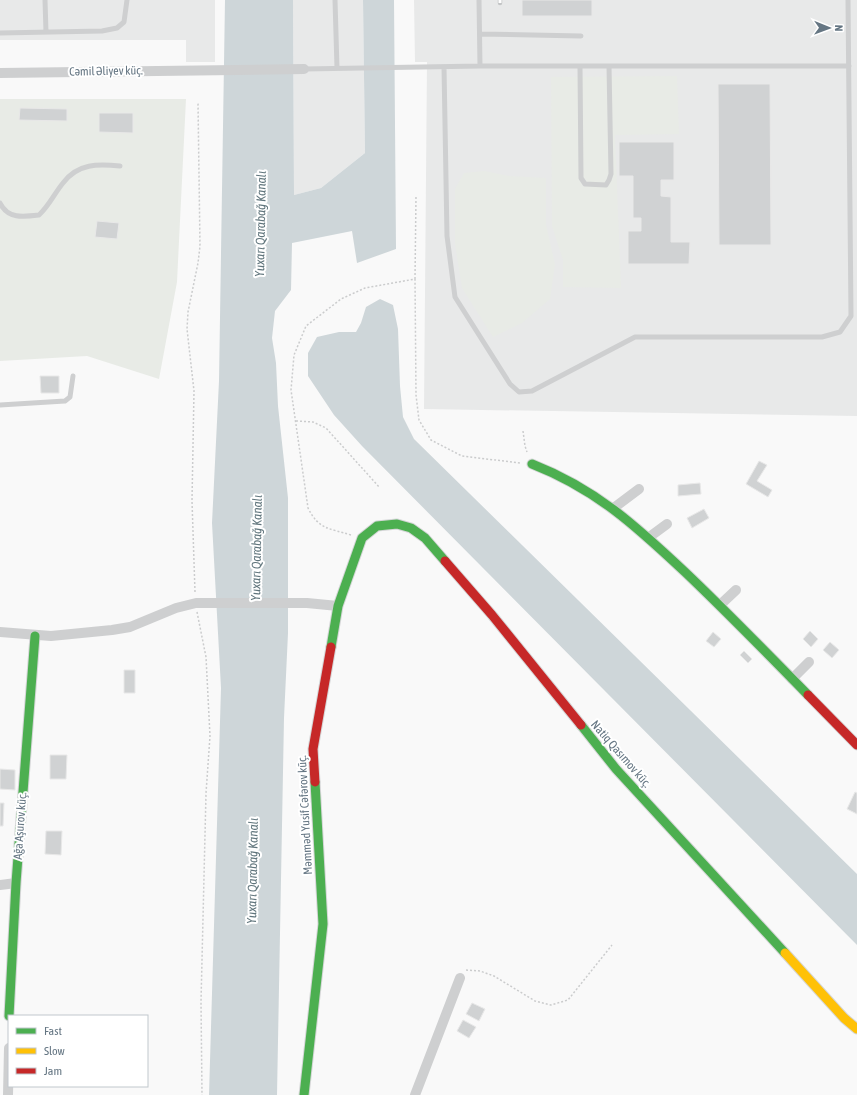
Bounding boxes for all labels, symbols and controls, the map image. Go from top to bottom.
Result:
north arrow [809,8,849,48]
text: N [833,25,845,32]
street label: Cəmil Əliyev küç. [69,63,143,79]
water label: Yuxarı Qarabağ Kanalı [252,171,269,277]
water label: Yuxarı Qarabağ Kanalı [248,495,265,601]
street label: Natiq Qasımov küç. [588,718,654,790]
street label: Məmməd Yusif Cəfərov küç. [295,755,315,875]
street label: Ağa Aşurov küç. [11,792,29,860]
water label: Yuxarı Qarabağ Kanalı [244,818,261,924]
legend [8,1015,148,1087]
text: Fast [44,1024,62,1038]
text: Slow [44,1044,65,1058]
text: Jam [44,1064,62,1078]

